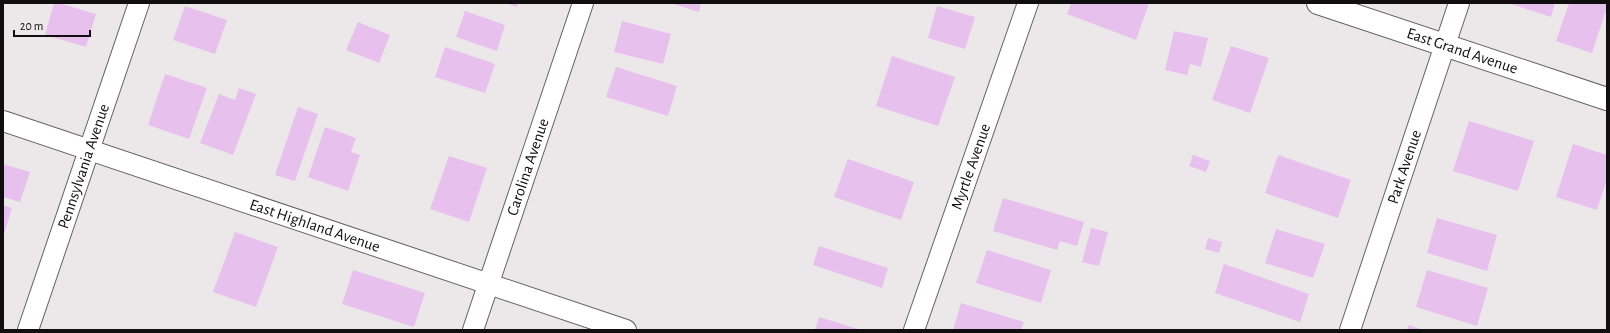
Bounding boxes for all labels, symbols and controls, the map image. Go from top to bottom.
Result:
scale bar [14,12,90,38]
text: 20 m [20,20,43,32]
street label: East Grand Avenue [1405,25,1520,77]
street label: Pennsylvania Avenue [55,102,112,231]
street label: Carolina Avenue [504,116,552,218]
street label: Myrtle Avenue [949,121,993,212]
street label: Park Avenue [1385,128,1424,206]
street label: East Highland Avenue [248,196,382,255]

